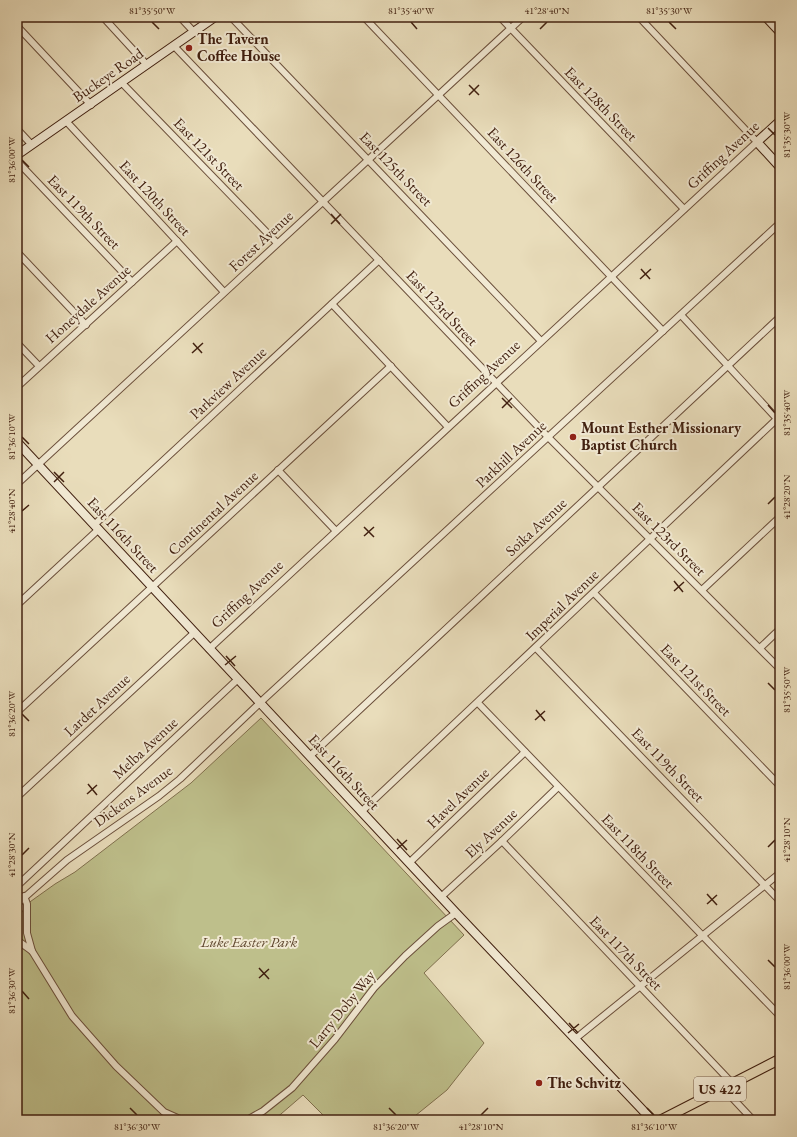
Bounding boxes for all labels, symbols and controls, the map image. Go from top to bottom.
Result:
text: 81°35'50"W [129,4,176,17]
text: 81°35'40"W [388,4,435,17]
text: 41°28'40"N [525,4,570,17]
text: 81°35'30"W [646,4,693,17]
place label: The Tavern Coffee House [197,29,280,65]
street label: Buckeye Road [69,43,147,106]
marker: The Tavern Coffee House [184,43,194,53]
street label: East 128th Street [561,62,642,145]
text: 81°35'30"W [780,111,793,158]
street label: East 121st Street [170,113,249,194]
street label: Griffing Avenue [683,116,763,193]
street label: East 126th Street [483,123,563,207]
street label: East 125th Street [356,127,437,210]
text: 81°36'00"W [5,136,18,183]
street label: East 120th Street [115,156,195,240]
street label: East 119th Street [44,170,125,253]
street label: Forest Avenue [225,206,297,275]
street label: Honeydale Avenue [41,260,134,347]
street label: East 123rd Street [402,266,483,350]
street label: Griffing Avenue [444,335,524,412]
street label: Parkview Avenue [185,342,270,423]
text: 81°35'40"W [780,389,793,436]
text: 81°36'10"W [5,413,18,460]
street label: Parkhill Avenue [471,416,550,491]
place label: Mount Esther Missionary Baptist Church [581,418,742,454]
marker: Mount Esther Missionary Baptist Church [568,432,578,442]
street label: Continental Avenue [164,466,262,559]
text: 41°28'20"N [780,474,793,519]
text: 41°28'40"N [5,488,18,533]
street label: East 116th Street [83,493,163,577]
street label: Soika Avenue [501,493,570,560]
street label: East 123rd Street [628,498,710,580]
street label: Griffing Avenue [207,555,287,632]
street label: Imperial Avenue [521,565,602,644]
street label: East 121st Street [657,639,736,720]
text: 81°35'50"W [780,666,793,713]
street label: Lardet Avenue [59,669,134,740]
text: 81°36'20"W [5,690,18,737]
street label: Melba Avenue [108,713,181,783]
street label: East 119th Street [628,723,709,806]
street label: East 116th Street [304,730,384,814]
street label: Dickens Avenue [90,761,176,831]
street label: Havel Avenue [422,763,493,832]
street label: Ely Avenue [461,804,521,862]
street label: East 118th Street [598,809,679,892]
text: 41°28'10"N [780,817,793,862]
text: 41°28'30"N [5,832,18,877]
street label: East 117th Street [586,911,667,994]
park label: Luke Easter Park [200,932,297,951]
text: 81°36'00"W [780,943,793,990]
street label: Larry Doby Way [304,966,379,1051]
text: 81°36'30"W [5,967,18,1014]
place label: The Schvitz [547,1073,622,1092]
road number: US 422 [694,1077,746,1101]
marker: The Schvitz [534,1078,544,1088]
text: 81°36'30"W [114,1120,161,1133]
text: 81°36'20"W [373,1120,420,1133]
text: 41°28'10"N [459,1120,504,1133]
text: 81°36'10"W [631,1120,678,1133]

